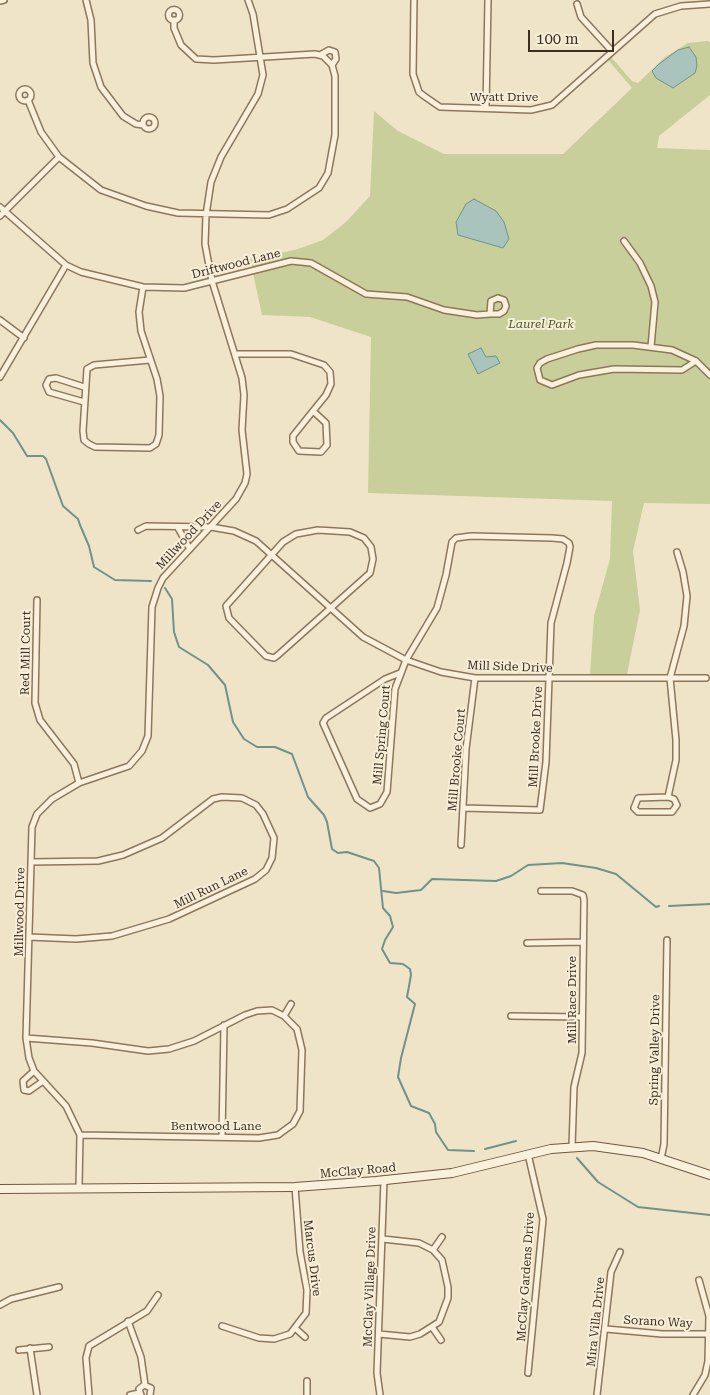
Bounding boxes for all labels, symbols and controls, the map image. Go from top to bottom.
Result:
scale bar [530,20,616,52]
text: 100 m [536,30,579,48]
street label: Wyatt Drive [470,90,538,104]
street label: Driftwood Lane [190,246,282,282]
park label: Laurel Park [508,317,574,331]
street label: Millwood Drive [153,497,225,573]
street label: Red Mill Court [18,611,34,695]
street label: Mill Side Drive [467,658,553,676]
street label: Mill Spring Court [370,684,394,786]
street label: Mill Brooke Drive [526,686,546,788]
street label: Mill Brooke Court [445,708,469,812]
street label: Mill Run Lane [172,864,250,912]
street label: Millwood Drive [12,867,28,957]
street label: Mill Race Drive [565,956,579,1044]
street label: Spring Valley Drive [647,994,663,1106]
street label: Bentwood Lane [171,1119,261,1133]
street label: McClay Road [319,1160,397,1182]
street label: McClay Gardens Drive [514,1212,538,1342]
street label: Marcus Drive [300,1219,324,1297]
street label: McClay Village Drive [361,1227,379,1347]
street label: Mira Villa Drive [584,1276,608,1368]
street label: Sorano Way [623,1313,693,1331]

